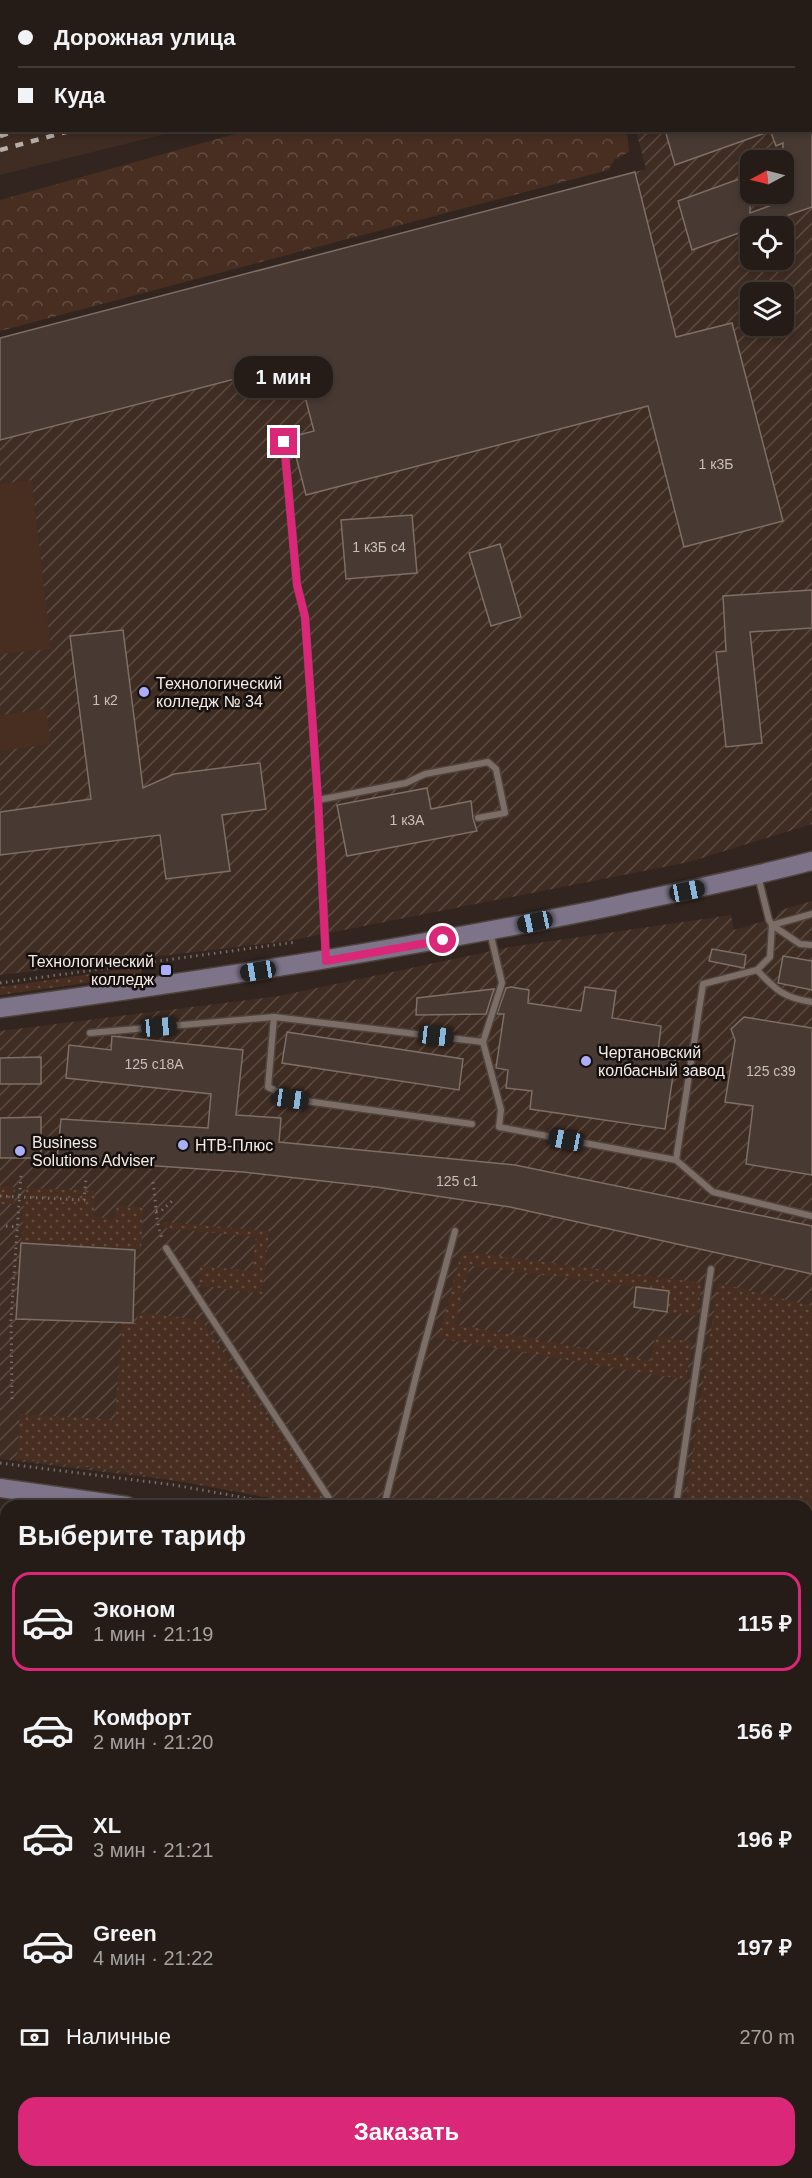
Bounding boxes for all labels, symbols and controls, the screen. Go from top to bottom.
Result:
text: Дорожная улица [54,25,236,50]
text: Куда [54,83,105,108]
north arrow [740,150,794,204]
map controls [740,150,794,336]
button: locate [740,216,794,270]
button: layers [740,282,794,336]
callout: 1 мин [234,355,334,397]
text: 1 мин [256,366,311,388]
route end [270,428,297,455]
house number: 1 к3Б [699,456,733,472]
house number: 1 к3Б с4 [352,539,406,555]
place label: Технологический колледж № 34 [156,675,282,710]
marker: Технологический колледж № 34 [137,685,151,699]
house number: 1 к2 [92,692,118,708]
house number: 1 к3А [390,812,425,828]
car [668,879,706,903]
car [516,909,554,935]
route start [429,926,456,953]
place label: Технологический колледж [28,953,154,988]
car [239,959,277,983]
marker: Технологический колледж [159,963,173,977]
car [140,1016,178,1038]
car [417,1025,455,1047]
place label: Чертановский колбасный завод [598,1044,726,1079]
marker: Чертановский колбасный завод [579,1054,593,1068]
house number: 125 с18А [124,1056,184,1072]
house number: 125 с39 [746,1063,796,1079]
car [272,1088,310,1110]
car [547,1128,585,1152]
place label: Business Solutions Adviser [32,1134,155,1169]
place label: НТВ-Плюс [195,1137,273,1154]
marker: НТВ-Плюс [176,1138,190,1152]
marker: Business Solutions Adviser [13,1144,27,1158]
house number: 125 с1 [436,1173,478,1189]
text: Выберите тариф [18,1521,246,1551]
icon: car [21,1595,75,1649]
text: Эконом [93,1597,176,1622]
text: 115 ₽ [738,1611,792,1636]
text: 1 мин · 21:19 [93,1623,213,1645]
icon: car [21,1703,75,1757]
text: Комфорт [93,1705,192,1730]
text: 156 ₽ [736,1719,792,1744]
text: 2 мин · 21:20 [93,1731,213,1753]
icon: car [21,1811,75,1865]
text: XL [93,1813,121,1838]
text: 196 ₽ [736,1827,792,1852]
text: 3 мин · 21:21 [93,1839,213,1861]
icon: car [21,1919,75,1973]
text: Green [93,1921,157,1946]
text: 197 ₽ [736,1935,792,1960]
text: 4 мин · 21:22 [93,1947,213,1969]
icon: cash [18,2021,51,2054]
text: Наличные [66,2024,171,2049]
text: 270 m [739,2026,795,2048]
button: Заказать [18,2097,795,2166]

